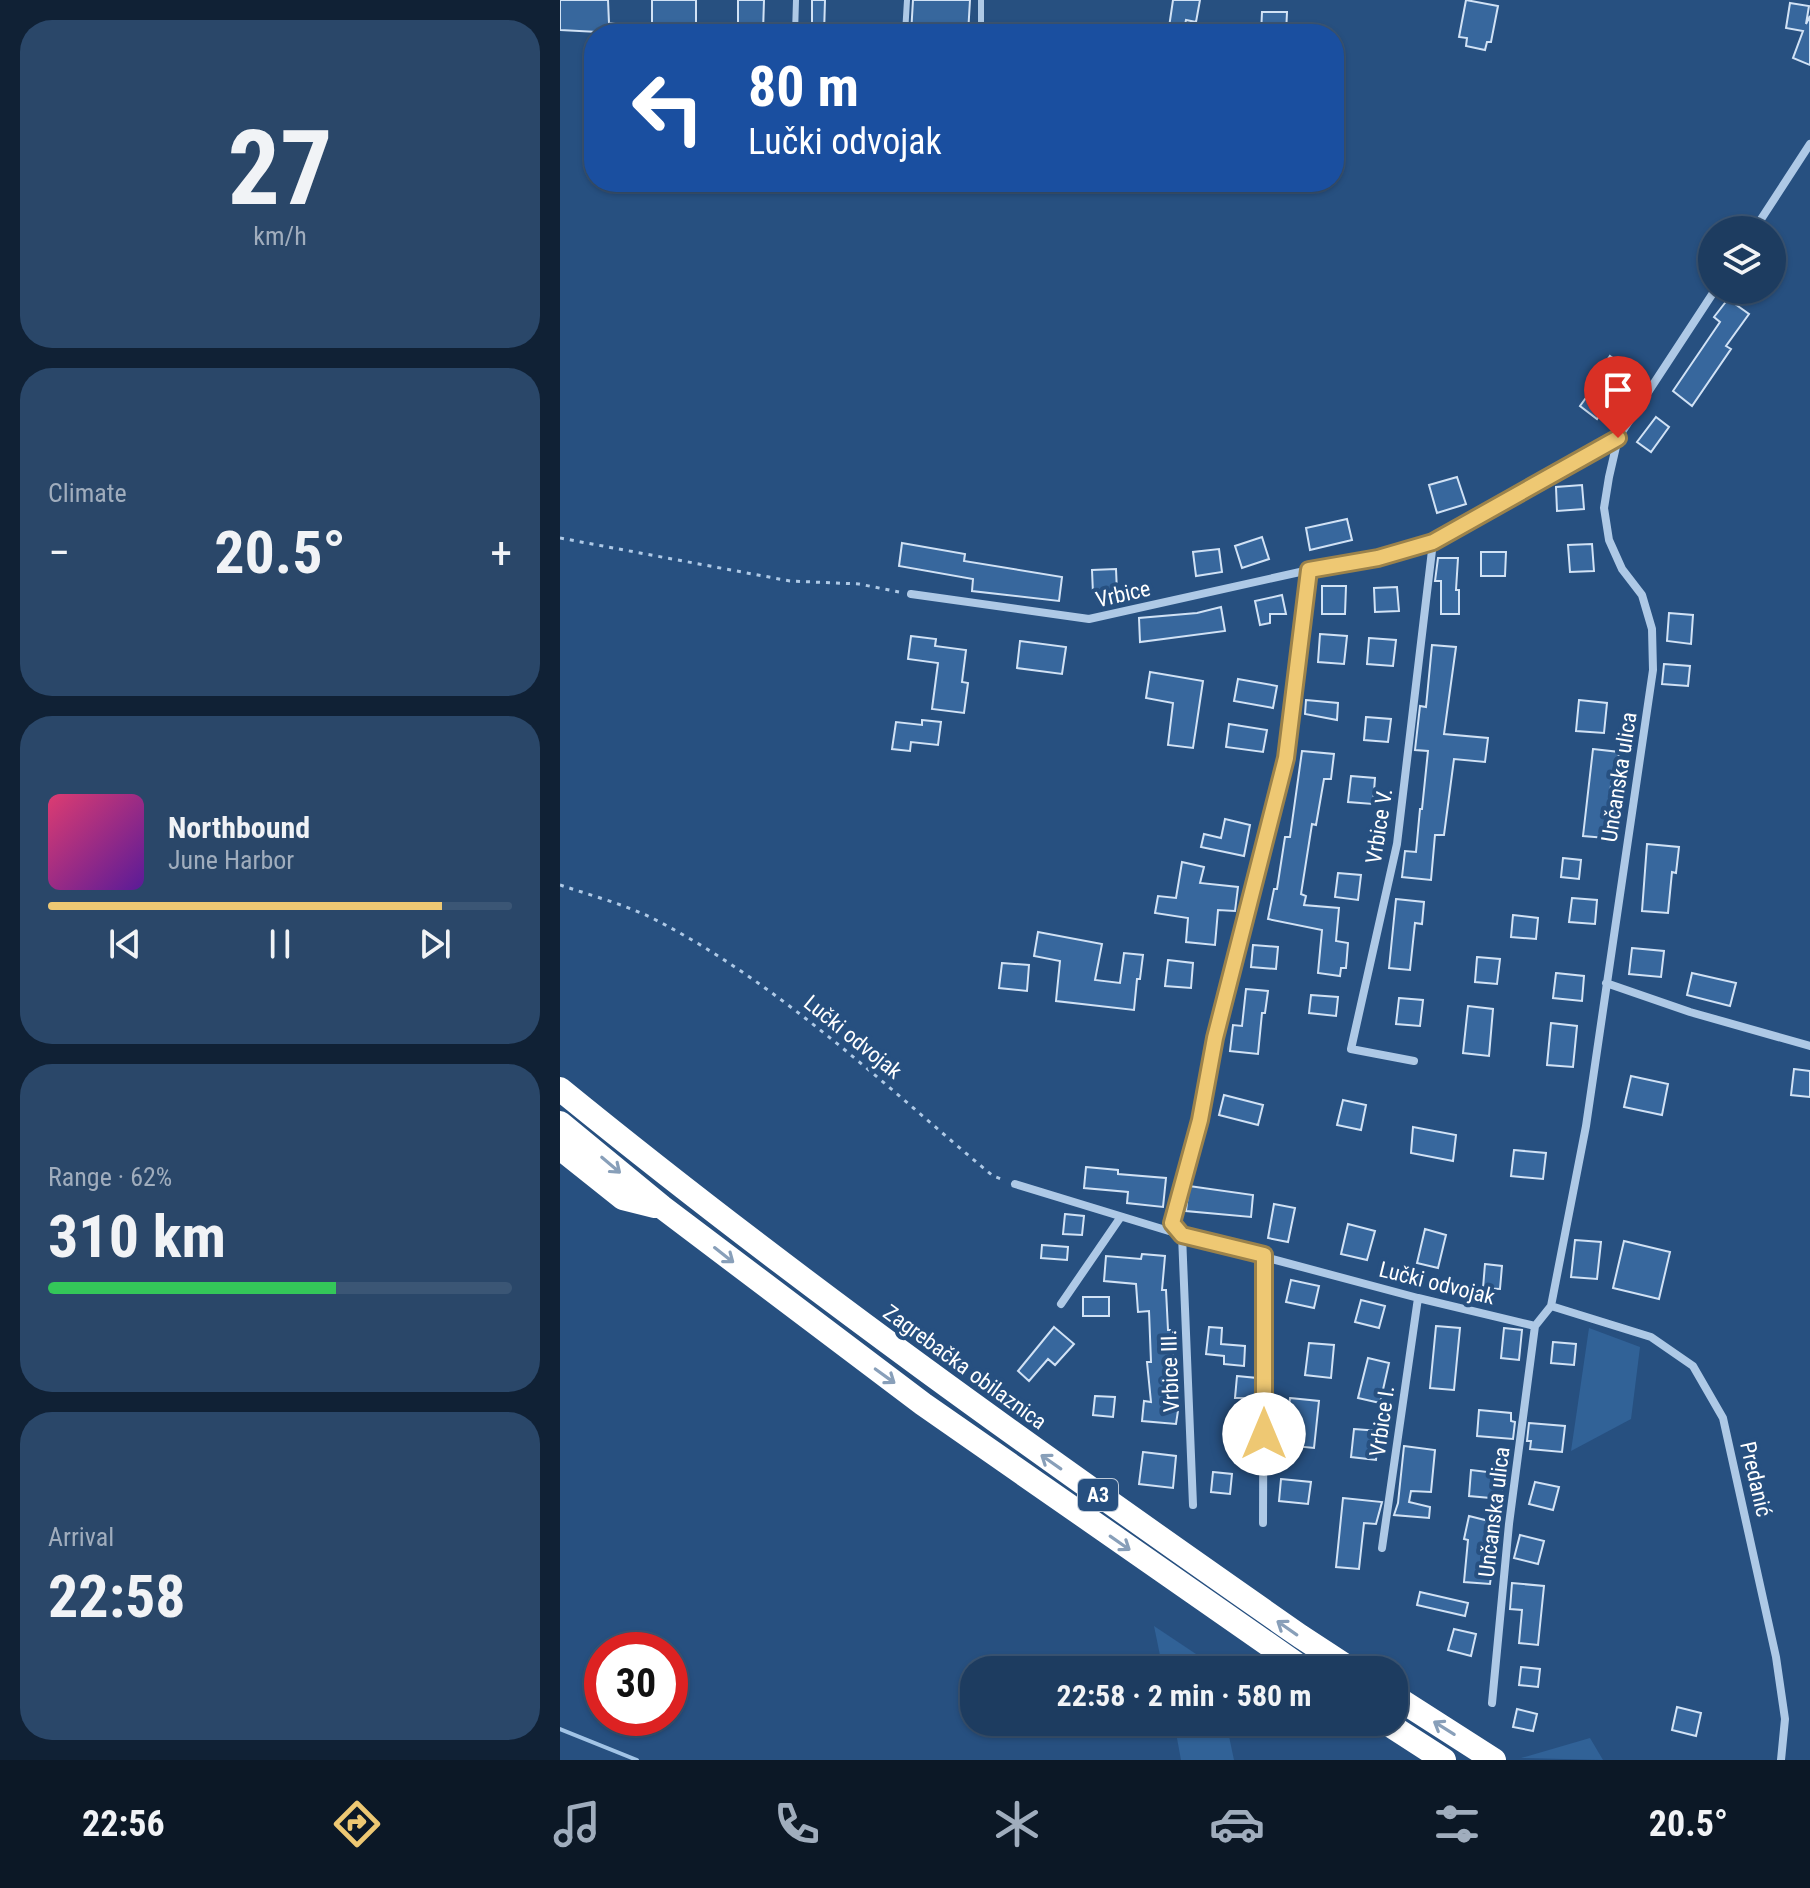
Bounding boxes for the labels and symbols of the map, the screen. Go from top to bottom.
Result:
pin [1584,356,1652,438]
street label: Vrbice [1093,576,1153,612]
street label: Unčanska ulica [1596,710,1642,844]
street label: Vrbice V. [1361,787,1397,865]
street label: Lučki odvojak [799,990,907,1084]
one-way arrow [600,1156,621,1174]
one-way arrow [713,1246,734,1263]
street label: Lučki odvojak [1377,1257,1498,1309]
street label: Zagrebačka obilaznica [879,1299,1051,1435]
street label: Vrbice III. [1156,1329,1184,1413]
one-way arrow [874,1368,895,1385]
street label: Vrbice I. [1365,1384,1399,1458]
position arrow [1222,1392,1306,1476]
street label: Predanić [1735,1439,1777,1519]
street label: Unčanska ulica [1474,1445,1514,1579]
one-way arrow [1041,1454,1063,1470]
road number: A3 [1078,1479,1118,1511]
one-way arrow [1108,1535,1130,1551]
one-way arrow [1276,1620,1298,1636]
speed limit sign: 30 [584,1632,688,1736]
one-way arrow [1433,1720,1456,1736]

